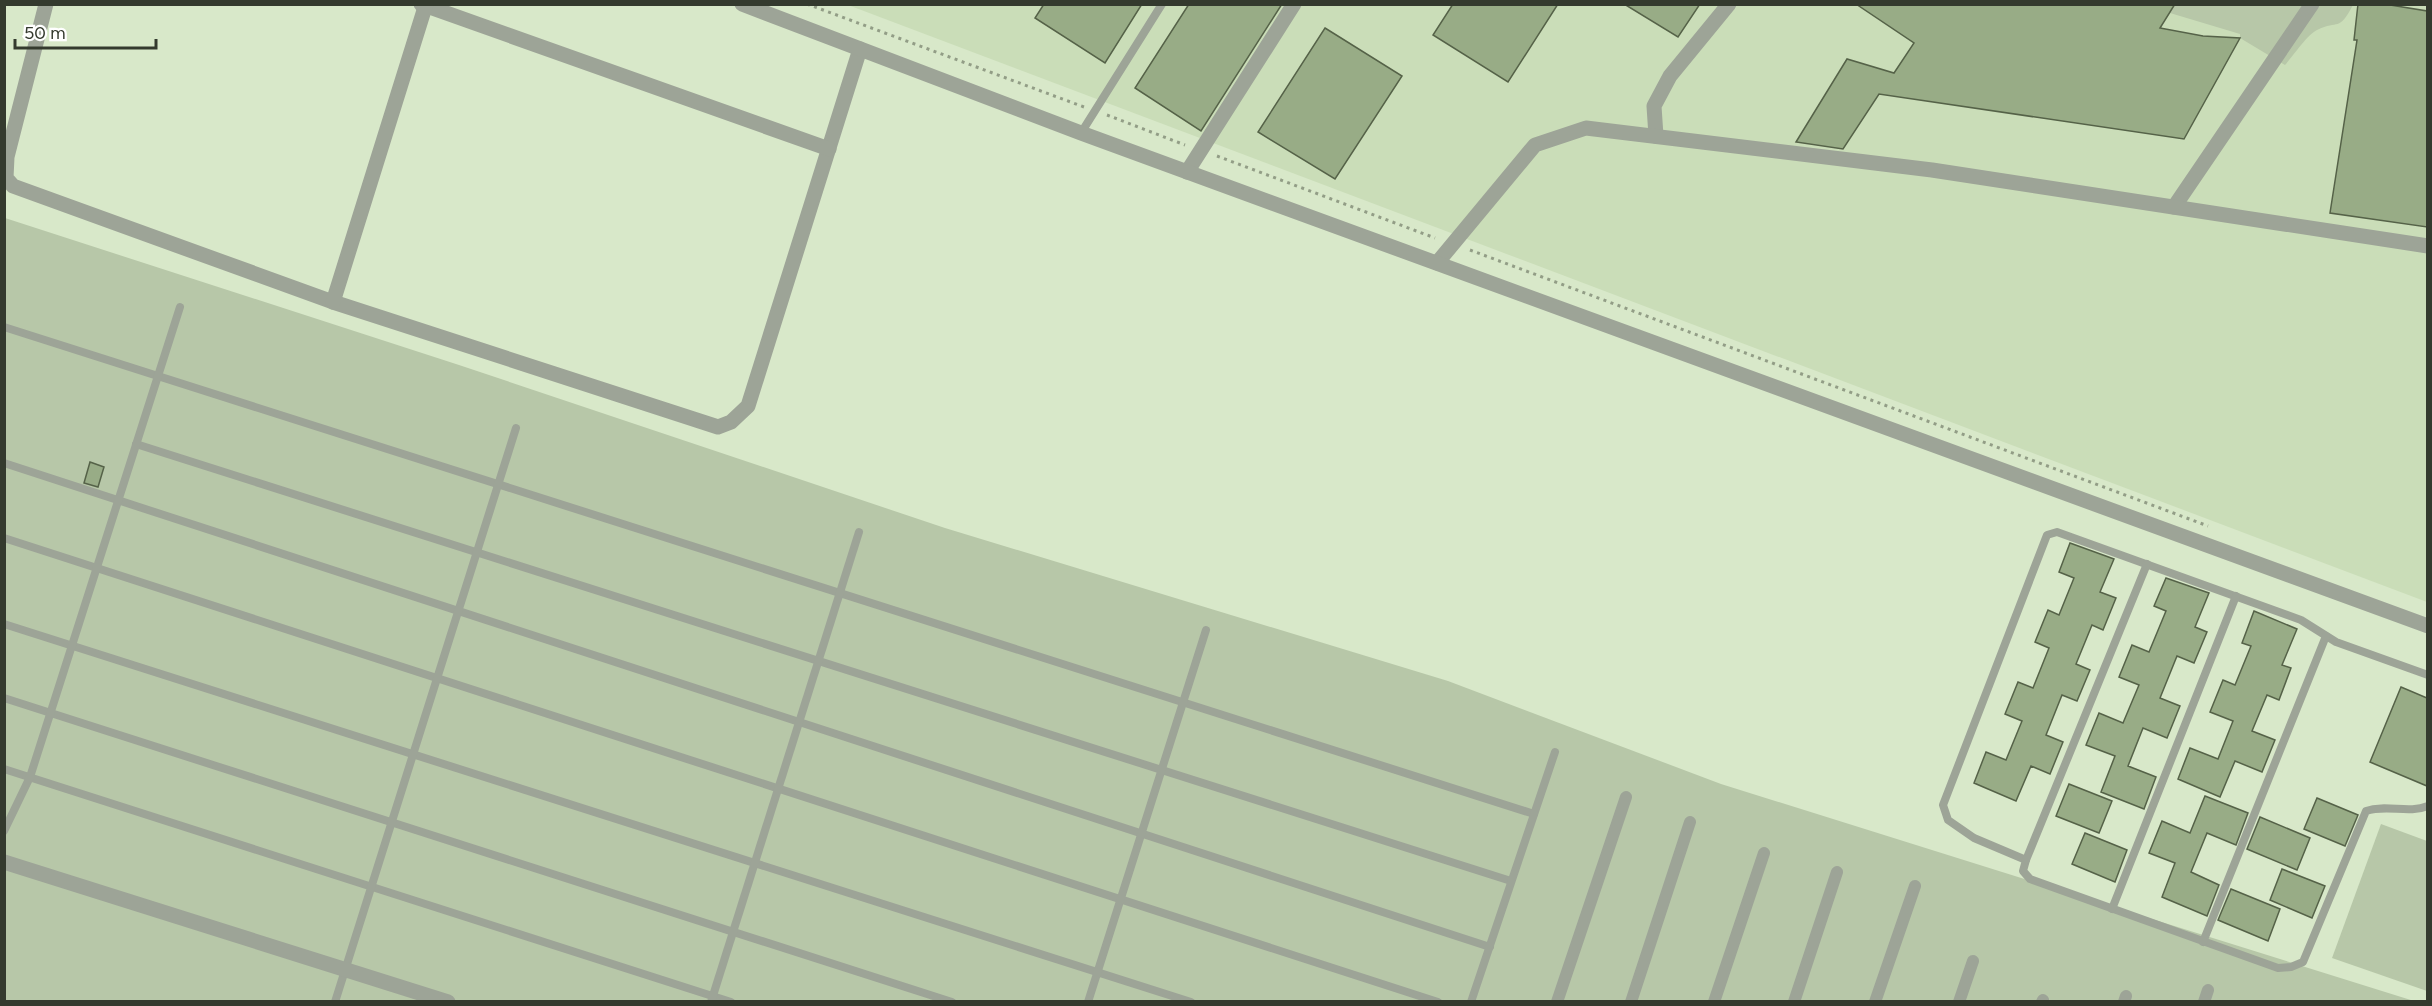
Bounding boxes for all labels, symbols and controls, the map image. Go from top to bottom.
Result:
scale bar [15,12,156,50]
text: 50 m [24,22,66,44]

